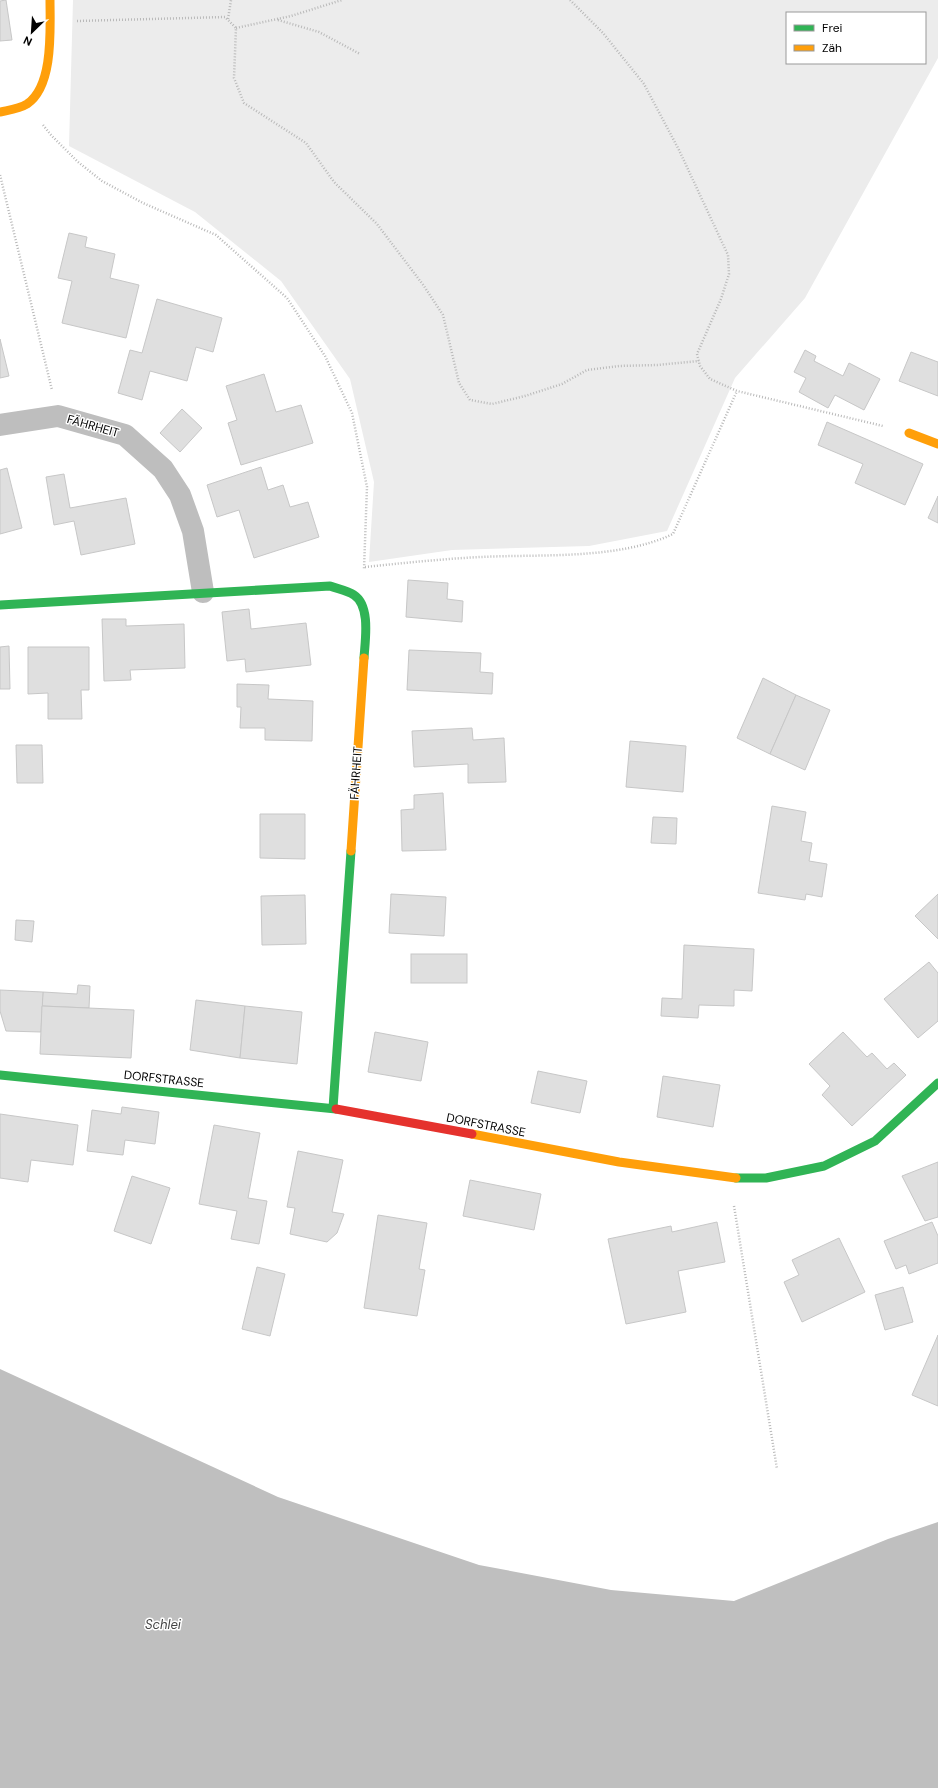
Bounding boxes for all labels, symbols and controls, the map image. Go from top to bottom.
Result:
north arrow [12,12,52,52]
legend [786,12,926,64]
text: Frei [822,20,842,36]
text: N [21,33,34,49]
text: Zäh [822,40,842,56]
street label: FÄHRHEIT [65,411,121,441]
street label: FÄHRHEIT [346,746,366,800]
street label: DORFSTRASSE [123,1067,205,1091]
street label: DORFSTRASSE [445,1109,527,1141]
water label: Schlei [145,1616,182,1633]

